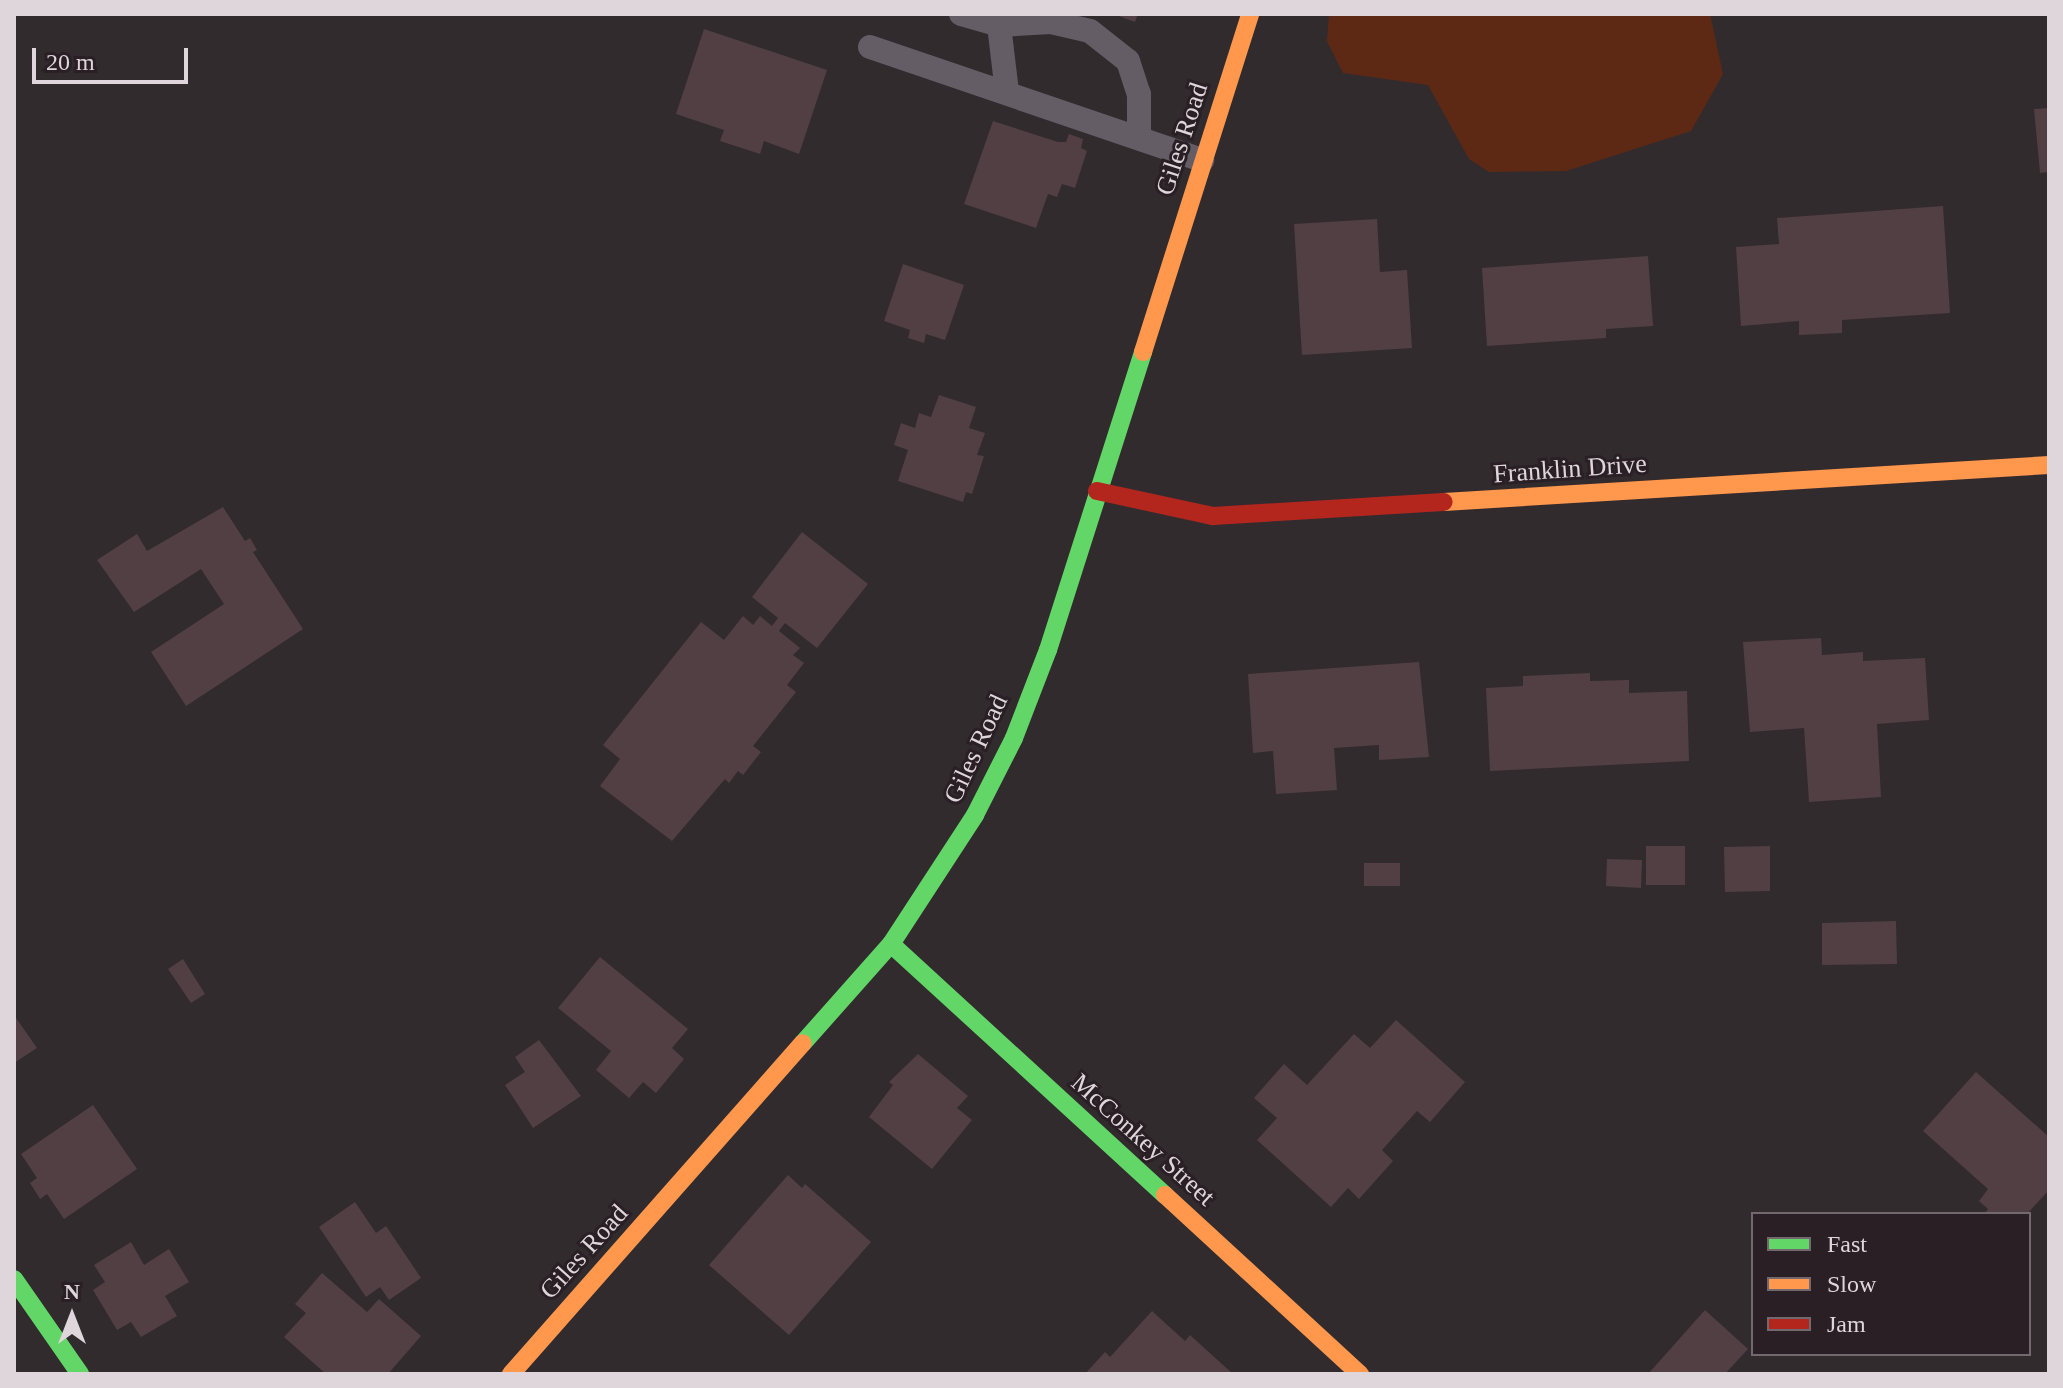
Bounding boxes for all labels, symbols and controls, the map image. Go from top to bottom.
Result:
scale bar [36,32,192,82]
text: 20 m [46,49,95,75]
street label: Giles Road [1149,79,1215,199]
street label: Franklin Drive [1492,448,1648,490]
street label: Giles Road [937,690,1015,808]
street label: McConkey Street [1065,1067,1221,1213]
street label: Giles Road [534,1198,634,1306]
legend [1751,1212,2031,1356]
text: Fast [1827,1231,1867,1257]
text: Slow [1827,1271,1876,1297]
north arrow [32,1276,112,1356]
text: N [64,1279,80,1304]
text: Jam [1827,1311,1866,1337]

